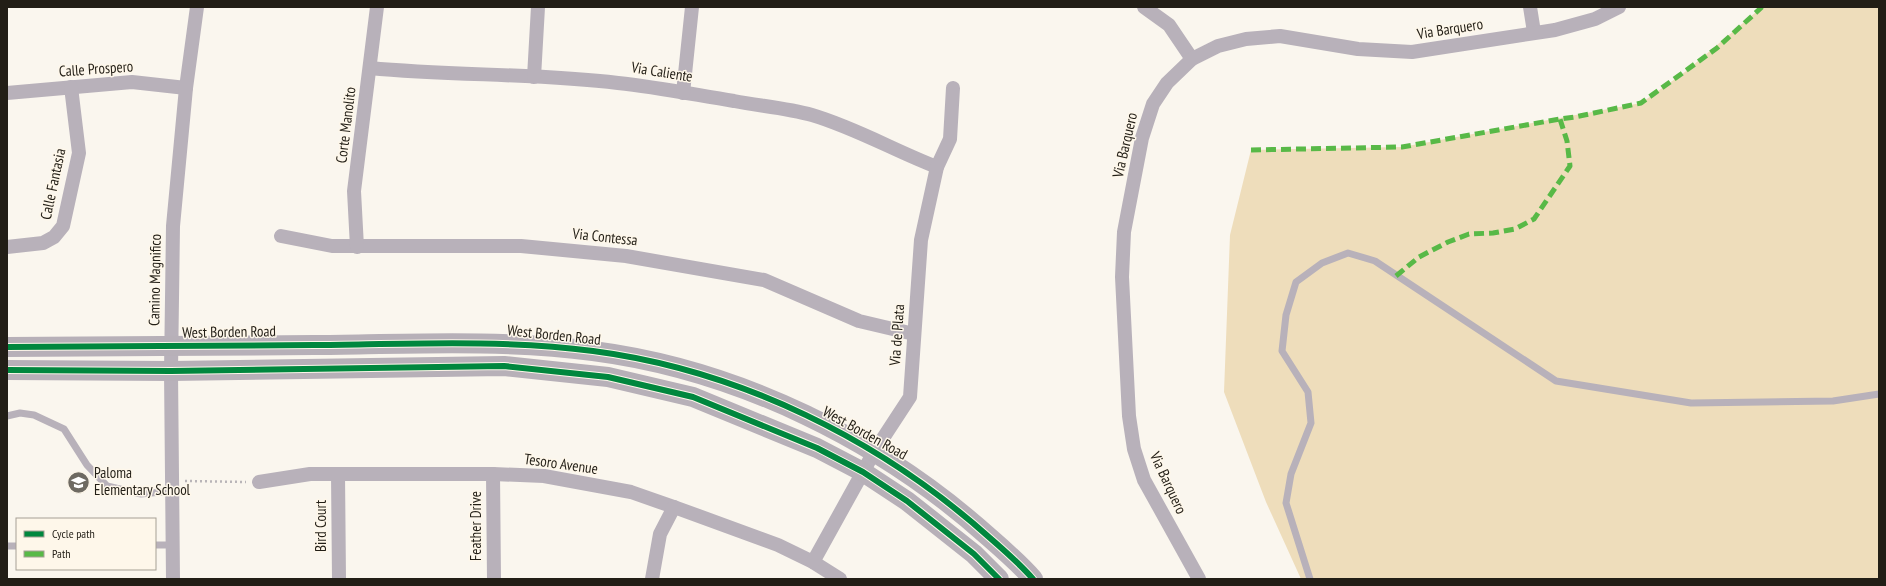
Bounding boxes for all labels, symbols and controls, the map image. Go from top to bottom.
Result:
street label: Via Barquero [1415,14,1484,43]
street label: Calle Prospero [58,56,134,81]
street label: Via Caliente [629,57,694,86]
street label: Corte Manolito [331,86,360,164]
street label: Via Barquero [1108,110,1141,180]
street label: Calle Fantasia [36,147,69,221]
street label: Via Contessa [571,224,638,249]
street label: Camino Magnifico [144,234,165,326]
street label: Via de Plata [885,304,908,367]
street label: West Borden Road [506,320,602,349]
street label: West Borden Road [182,321,276,342]
street label: West Borden Road [820,402,911,464]
street label: Via Barquero [1145,448,1191,517]
street label: Tesoro Avenue [523,449,599,478]
place label: Paloma Elementary School [94,463,191,499]
school or university icon: Paloma Elementary School [66,469,92,495]
street label: Feather Drive [466,491,485,561]
street label: Bird Court [311,500,330,552]
legend [16,518,156,570]
text: Cycle path [52,526,95,541]
text: Path [52,546,70,561]

